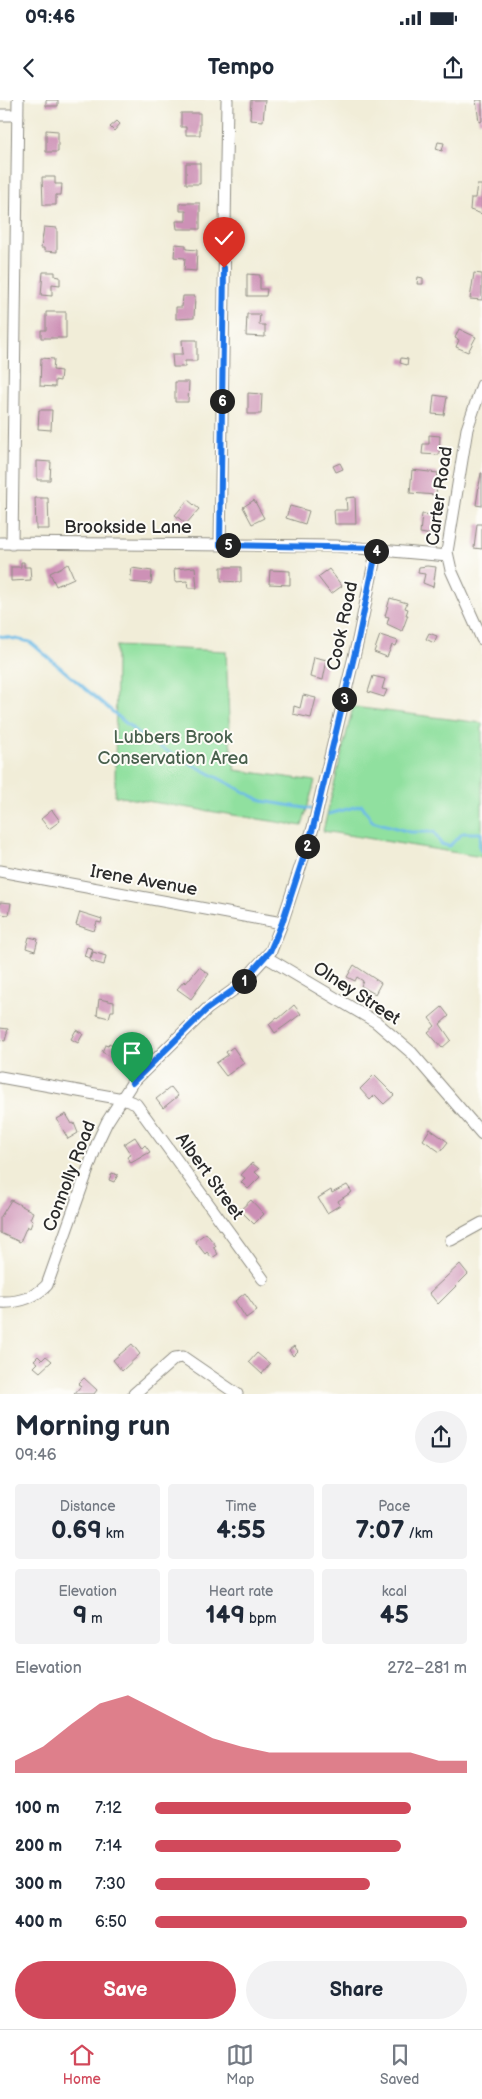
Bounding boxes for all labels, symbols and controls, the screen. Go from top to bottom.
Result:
text: 09:46 [25,6,75,29]
icon: back [15,54,43,82]
text: Tempo [208,54,274,81]
icon: share [439,54,467,82]
pin [203,217,245,268]
icon: check [210,224,238,252]
pin: 6 [210,388,234,414]
text: 6 [218,393,227,410]
street label: Carter Road [422,445,457,547]
street label: Brookside Lane [64,517,192,538]
pin: 5 [216,532,240,558]
text: 5 [224,537,233,554]
pin: 4 [364,538,388,564]
text: 4 [372,543,381,560]
street label: Cook Road [323,580,362,673]
pin: 3 [332,686,356,712]
text: 3 [340,691,349,708]
park label: Lubbers Brook Conservation Area [98,727,248,769]
pin: 2 [294,834,320,858]
text: 2 [303,838,312,855]
street label: Irene Avenue [89,861,199,900]
street label: Olney Street [309,958,404,1030]
pin: 1 [232,968,256,994]
text: 1 [242,973,247,990]
pin [111,1032,153,1083]
icon: arrive [118,1039,146,1067]
street label: Connolly Road [39,1118,100,1235]
street label: Albert Street [171,1129,248,1224]
text: Morning run [15,1410,170,1443]
button: share [415,1411,467,1463]
text: 09:46 [15,1446,56,1465]
text: Distance [60,1498,116,1515]
text: Time [225,1498,257,1515]
text: Pace [378,1498,410,1515]
text: 0.69 [51,1515,102,1546]
text: 4:55 [216,1515,266,1546]
text: 7:07 [355,1515,405,1546]
text: km [102,1525,124,1542]
text: /km [405,1525,433,1542]
text: Elevation [58,1583,117,1600]
text: Heart rate [209,1583,273,1600]
text: kcal [382,1583,407,1600]
text: 9 [73,1600,87,1631]
text: 149 [205,1600,245,1631]
text: 45 [380,1600,409,1631]
text: m [87,1610,103,1627]
text: bpm [245,1610,277,1627]
text: Elevation [15,1659,82,1678]
text: 272–281 m [387,1659,467,1678]
text: 100 m [15,1799,60,1818]
text: 7:12 [95,1799,122,1818]
text: 200 m [15,1837,62,1856]
text: 7:14 [95,1837,122,1856]
text: 300 m [15,1875,62,1894]
text: 7:30 [95,1875,125,1894]
text: 400 m [15,1913,62,1932]
text: 6:50 [95,1913,127,1932]
button: Save [15,1961,236,2019]
button: Share [246,1961,467,2019]
tab: Home [63,2041,101,2088]
tab: Map [226,2041,254,2088]
tab: Saved [380,2041,419,2088]

